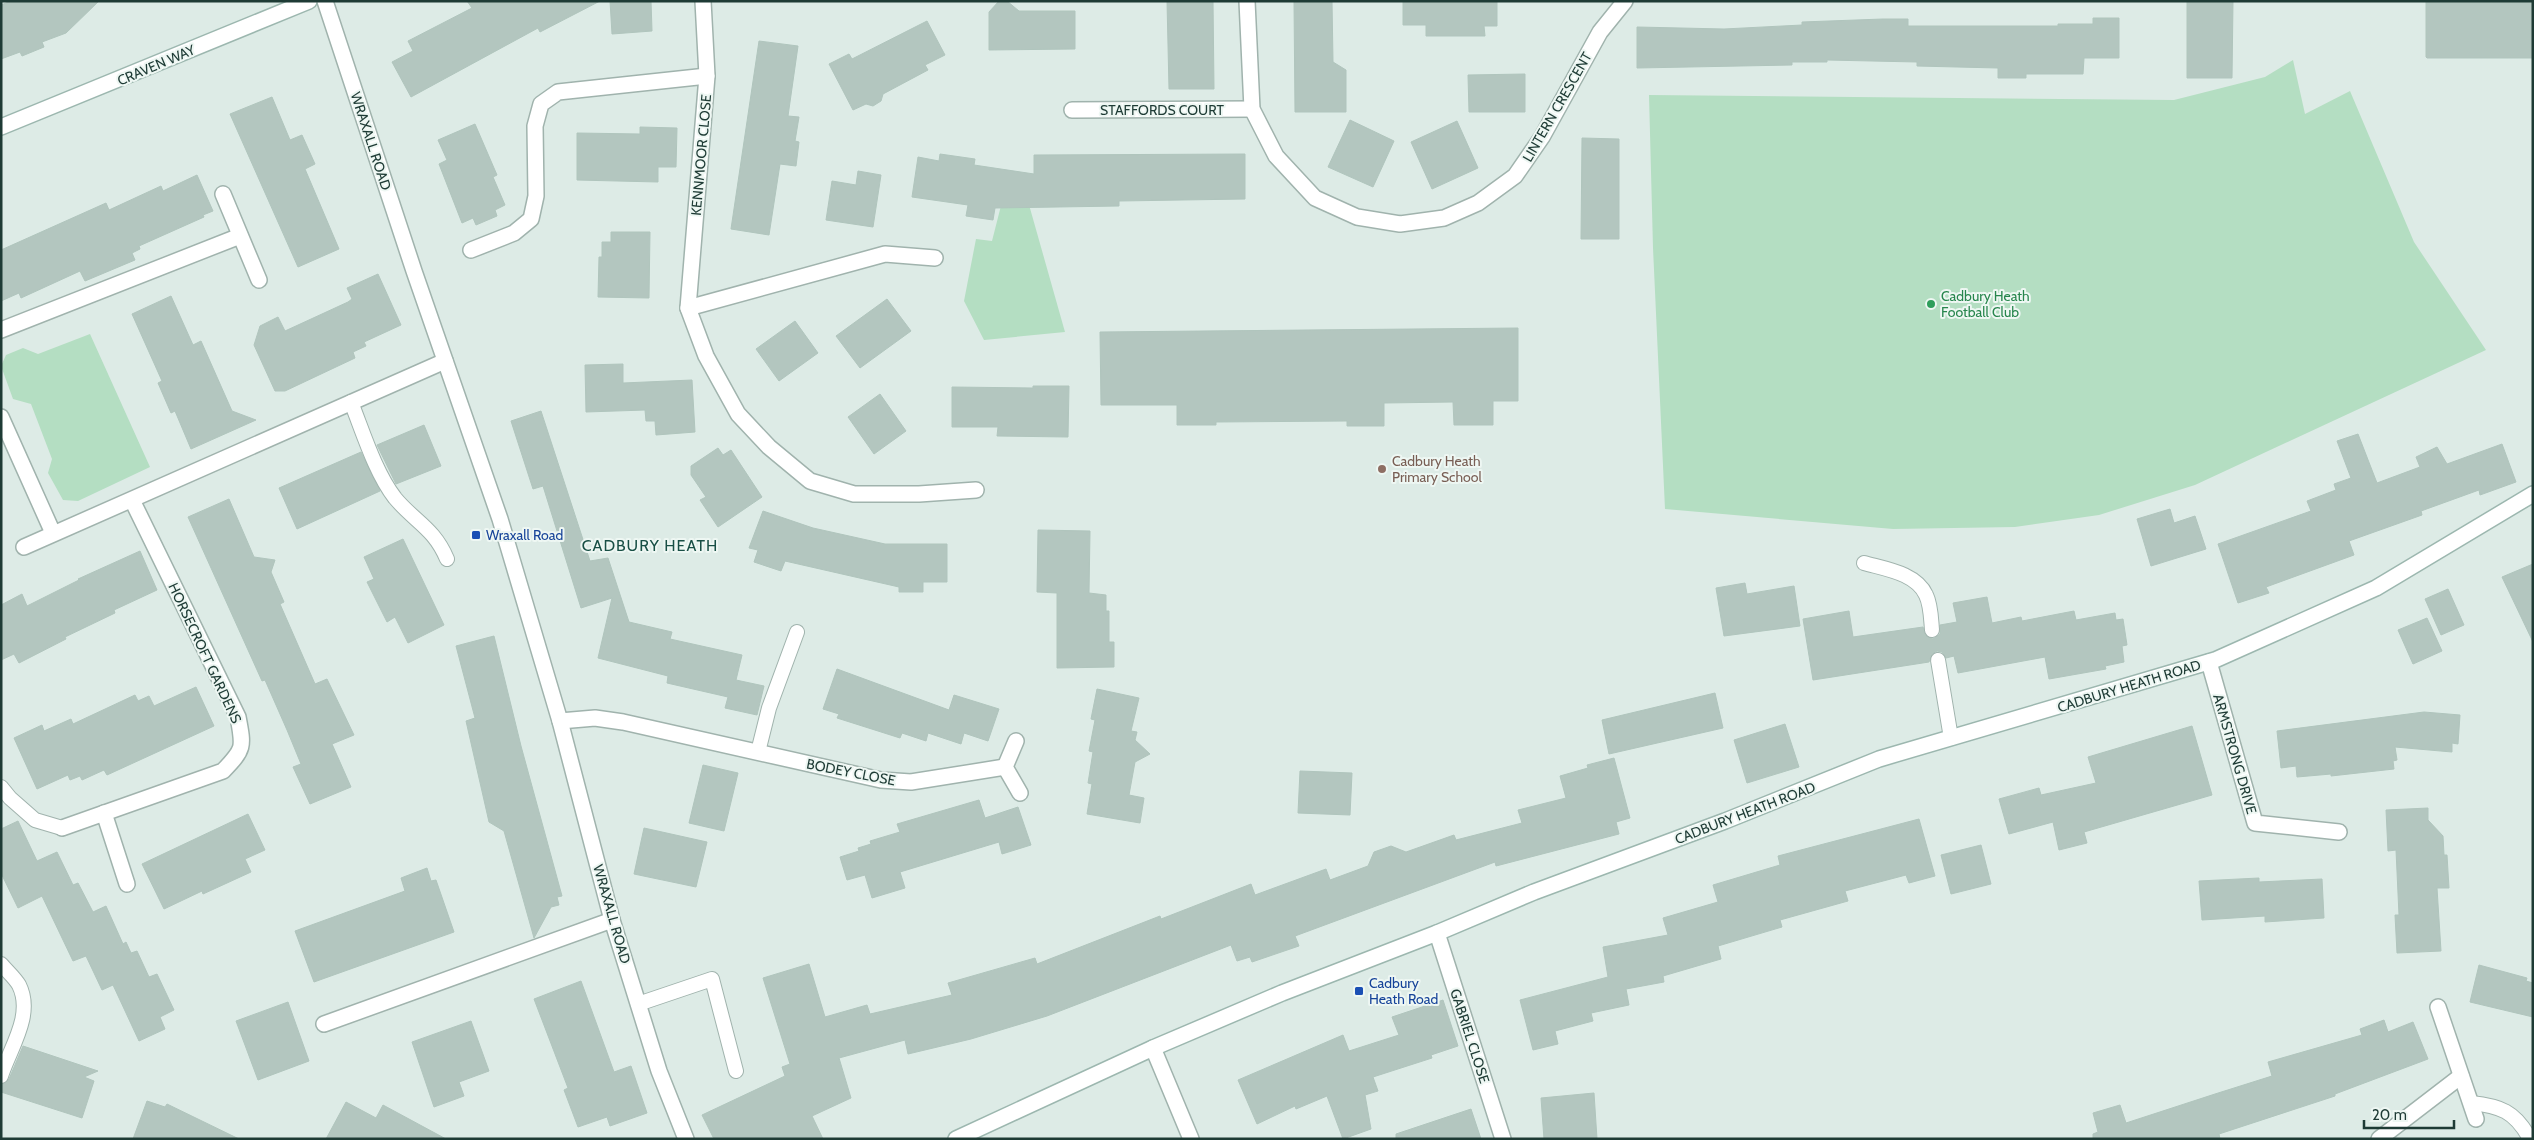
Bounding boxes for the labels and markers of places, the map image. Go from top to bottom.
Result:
place label: Cadbury Heath Football Club [1941,287,2030,321]
marker: Cadbury Heath Football Club [1925,298,1937,310]
place label: Cadbury Heath Primary School [1392,452,1482,486]
marker: Cadbury Heath Primary School [1376,463,1388,475]
place label: Wraxall Road [486,526,563,544]
marker: Wraxall Road [470,529,482,541]
place label: Cadbury Heath Road [1369,974,1438,1008]
marker: Cadbury Heath Road [1353,985,1365,997]

